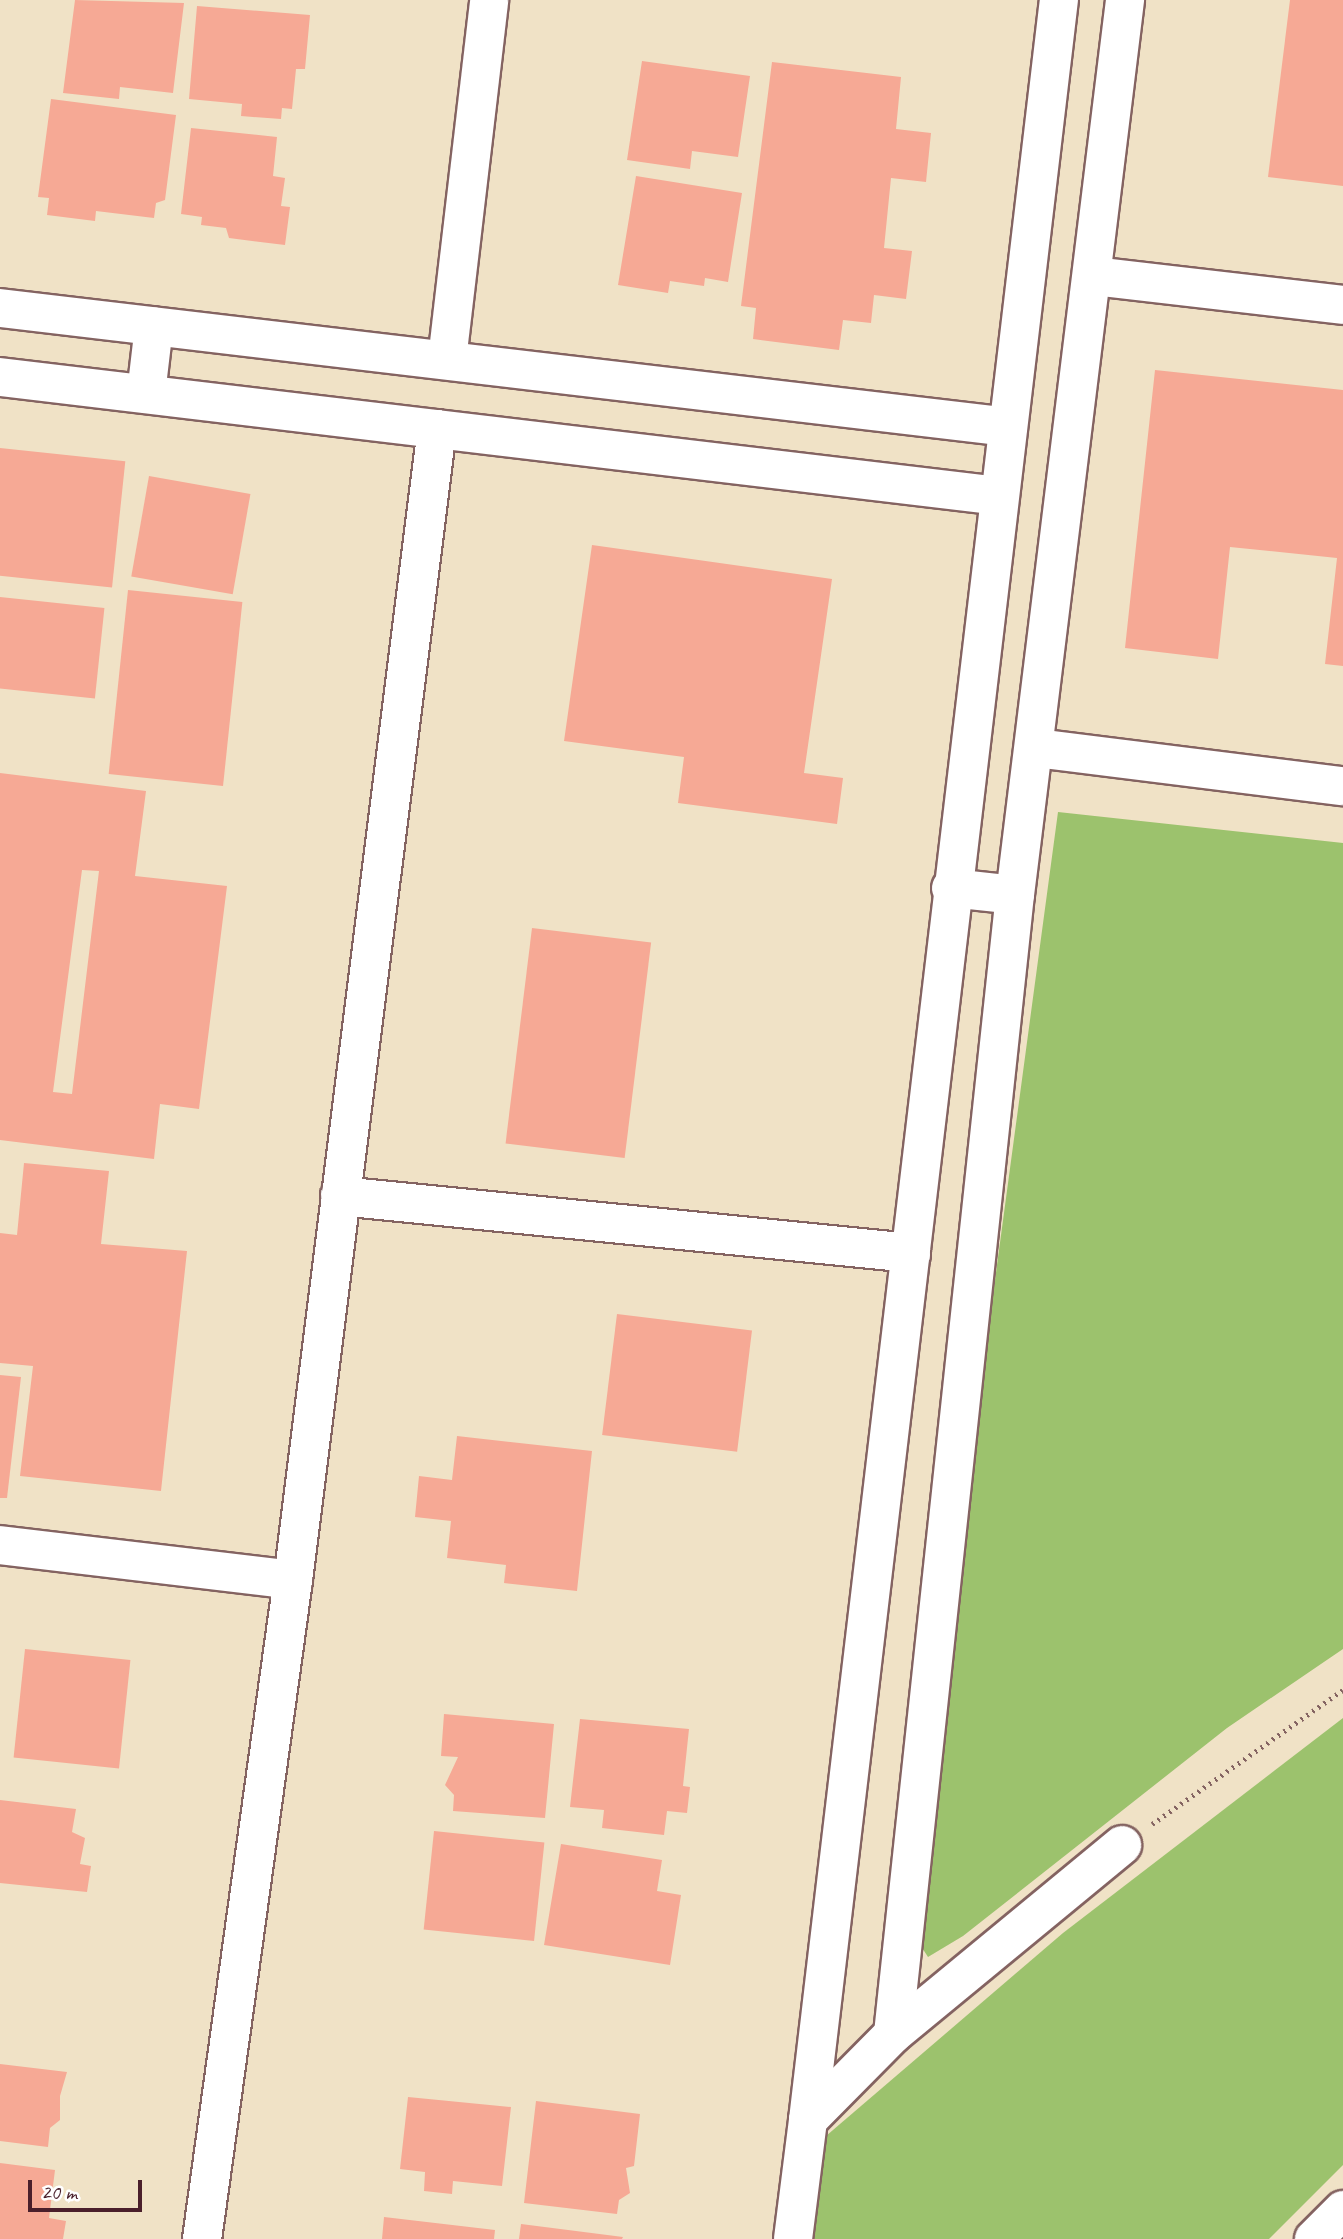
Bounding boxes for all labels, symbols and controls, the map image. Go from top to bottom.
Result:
scale bar [32,2166,145,2210]
text: 20 m [41,2179,77,2205]

